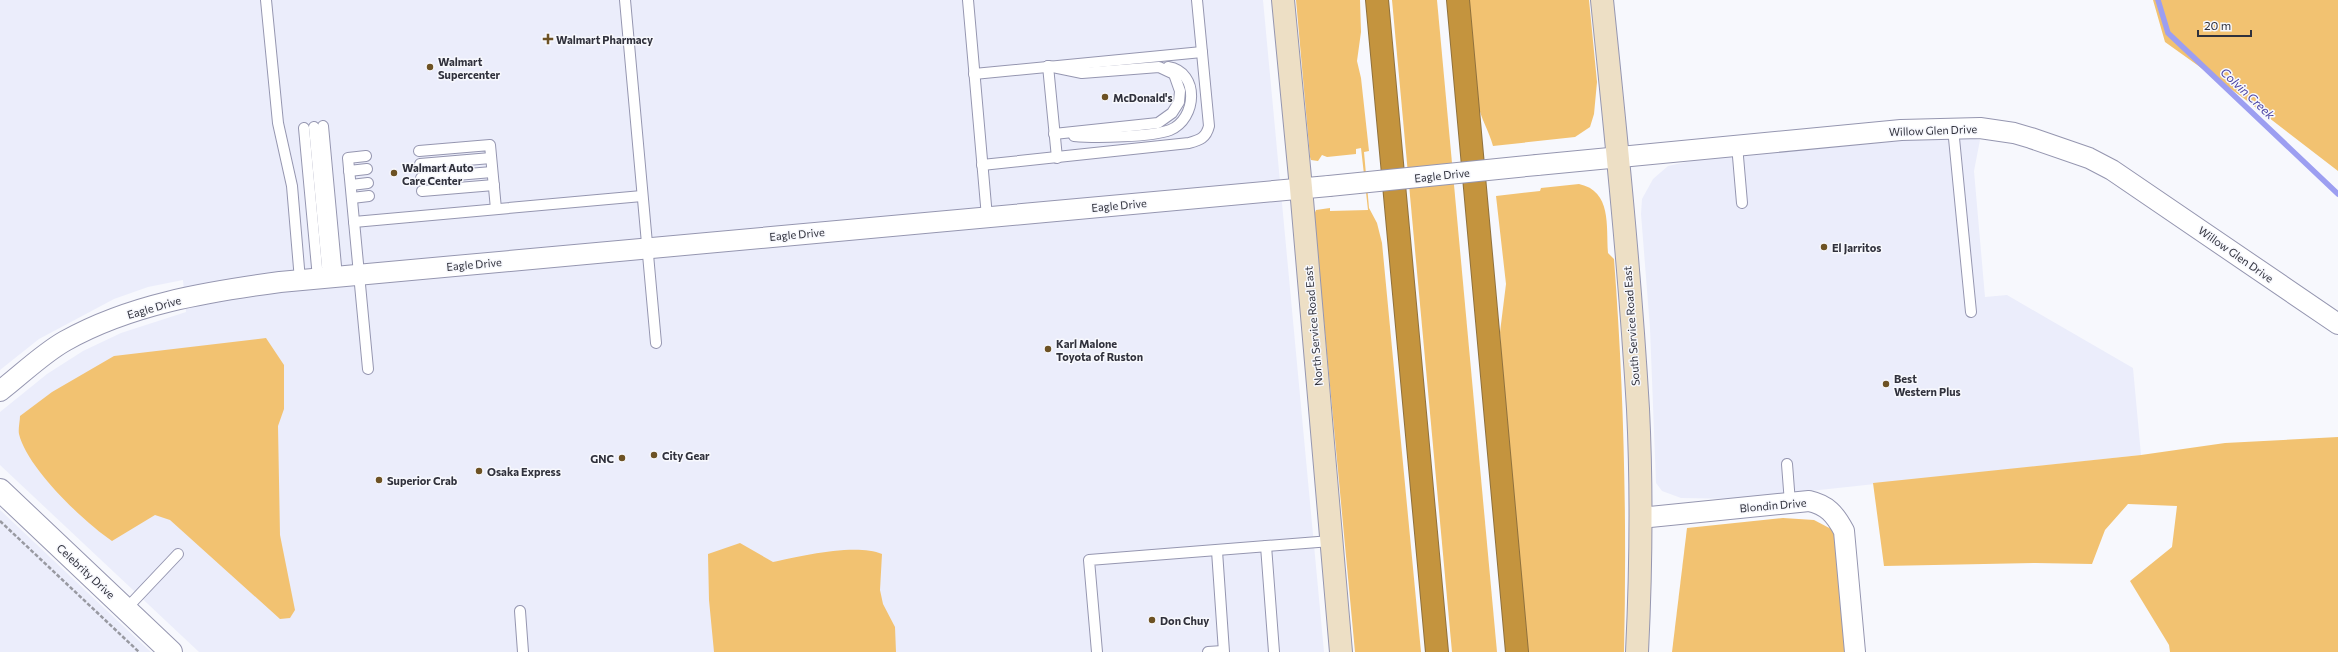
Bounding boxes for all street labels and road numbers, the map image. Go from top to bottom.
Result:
street label: Willow Glen Drive [1889,122,1978,138]
street label: Eagle Drive [1414,166,1470,184]
street label: Eagle Drive [1091,196,1147,214]
street label: Willow Glen Drive [2196,223,2276,285]
street label: Eagle Drive [769,225,825,243]
street label: Eagle Drive [446,255,502,273]
street label: North Service Road East [1301,265,1325,386]
street label: South Service Road East [1620,265,1642,386]
street label: Eagle Drive [126,293,183,321]
street label: Blondin Drive [1739,496,1807,514]
street label: Celebrity Drive [54,541,118,601]

